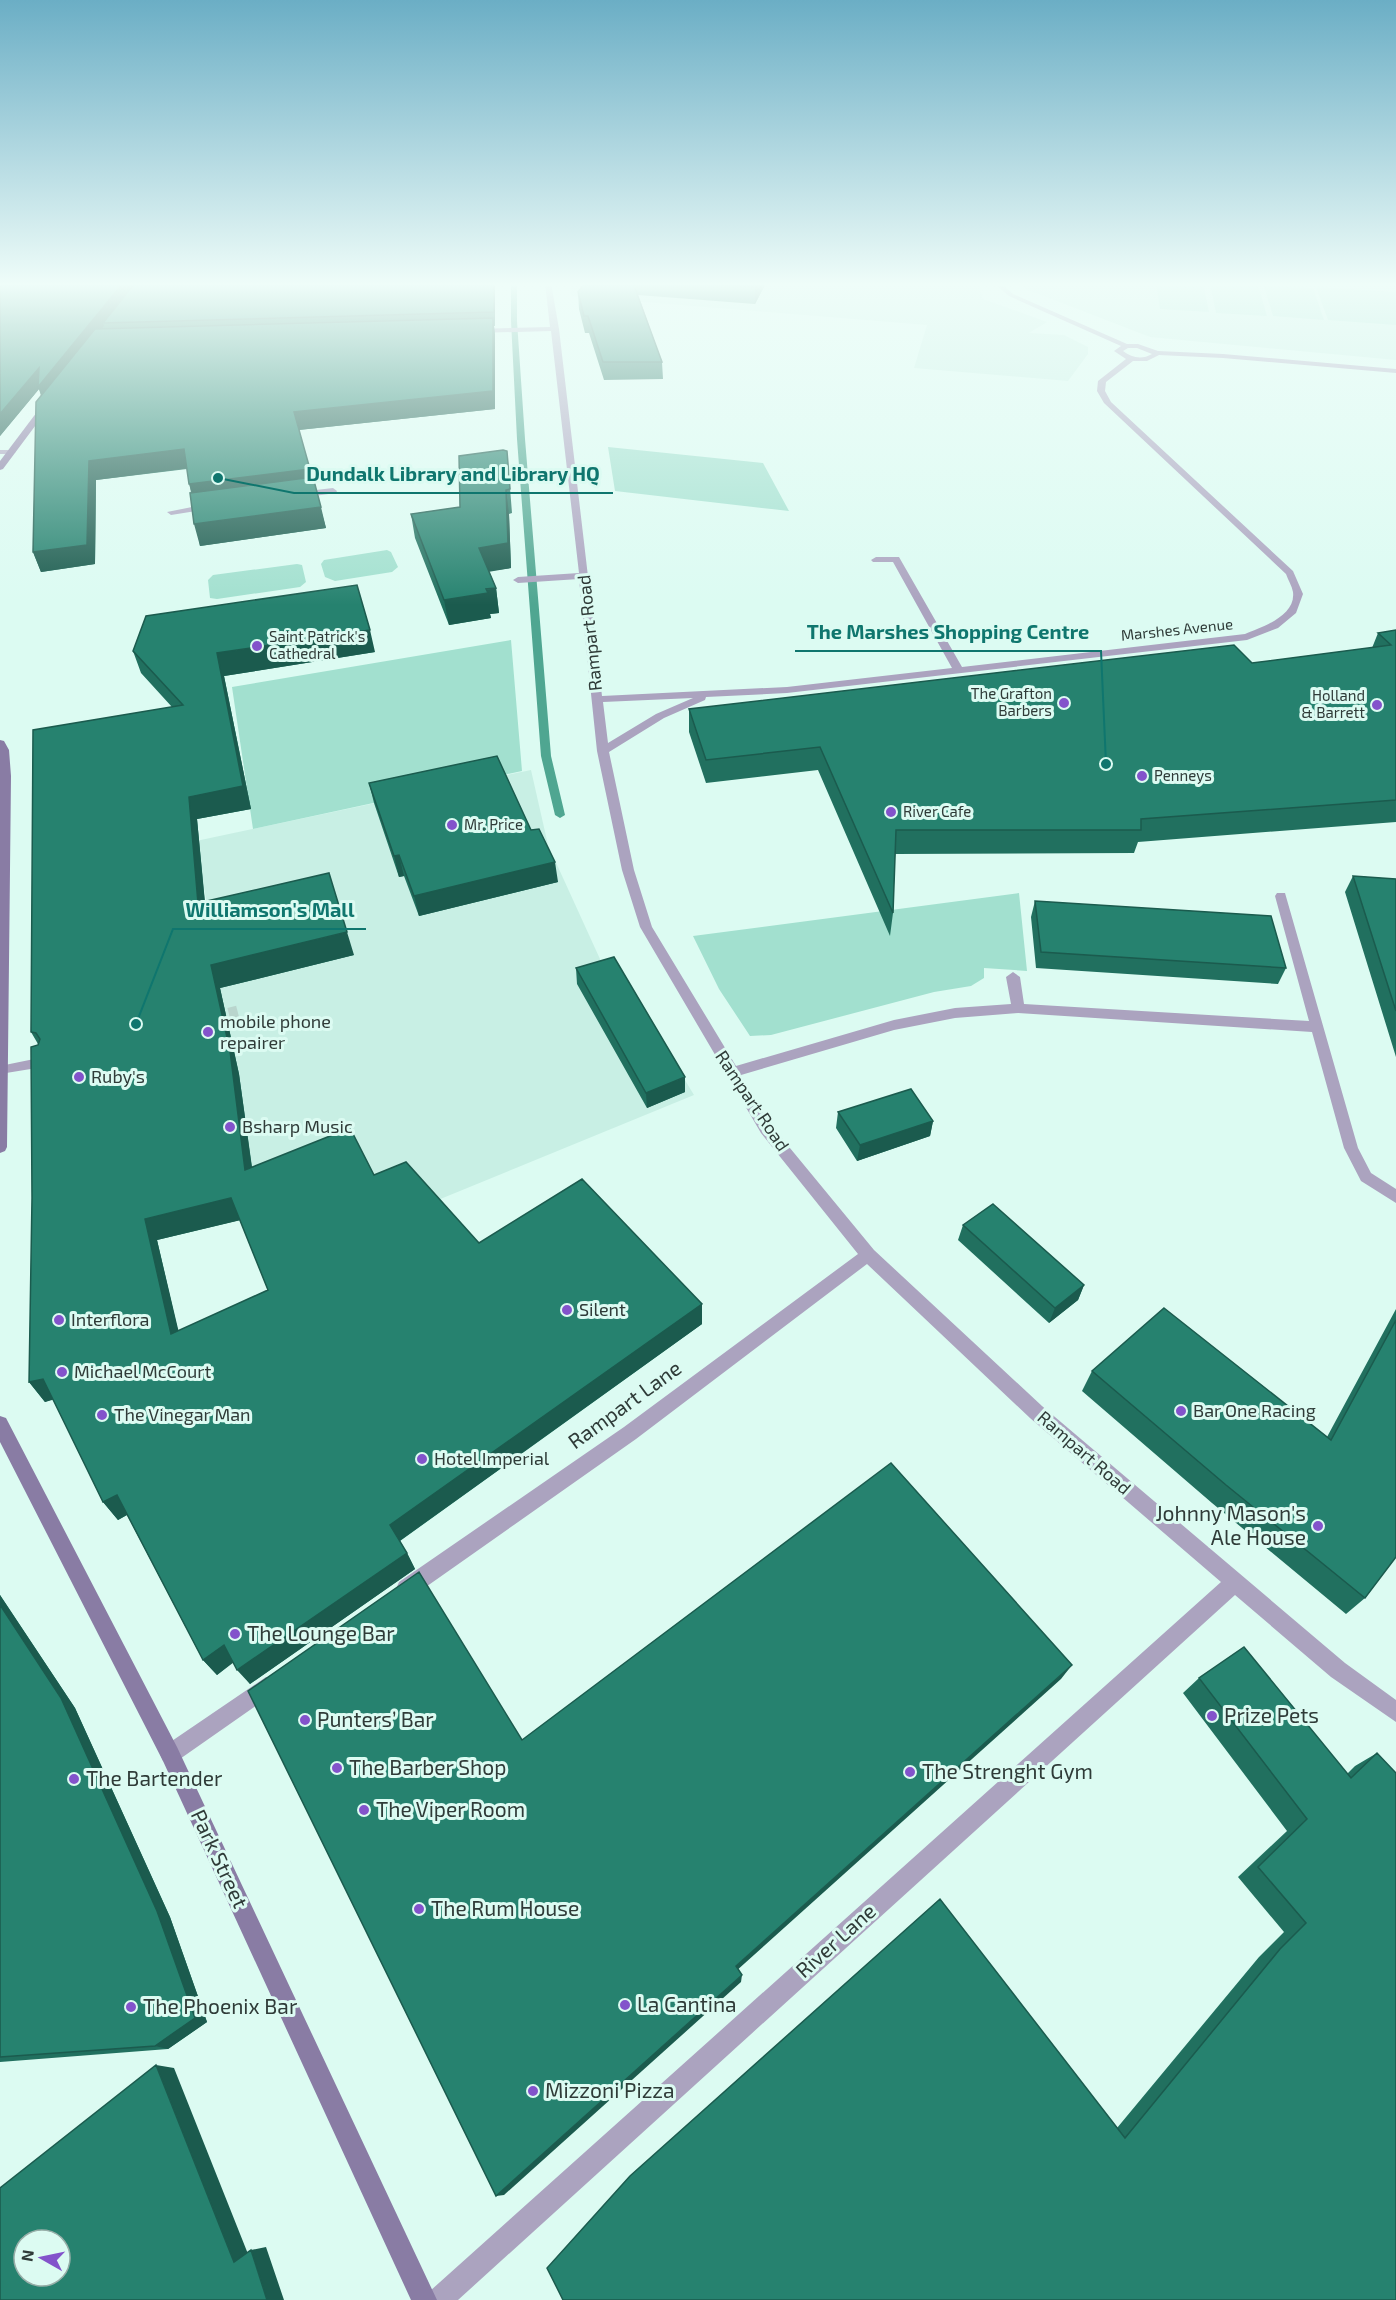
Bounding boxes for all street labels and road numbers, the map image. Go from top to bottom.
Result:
street label: Rampart Road [572,574,606,692]
street label: Marshes Avenue [1120,614,1234,644]
street label: Rampart Road [711,1046,795,1155]
street label: Rampart Lane [563,1354,685,1453]
street label: Rampart Road [1033,1406,1136,1499]
street label: Park Street [187,1805,254,1912]
street label: River Lane [790,1897,880,1982]

